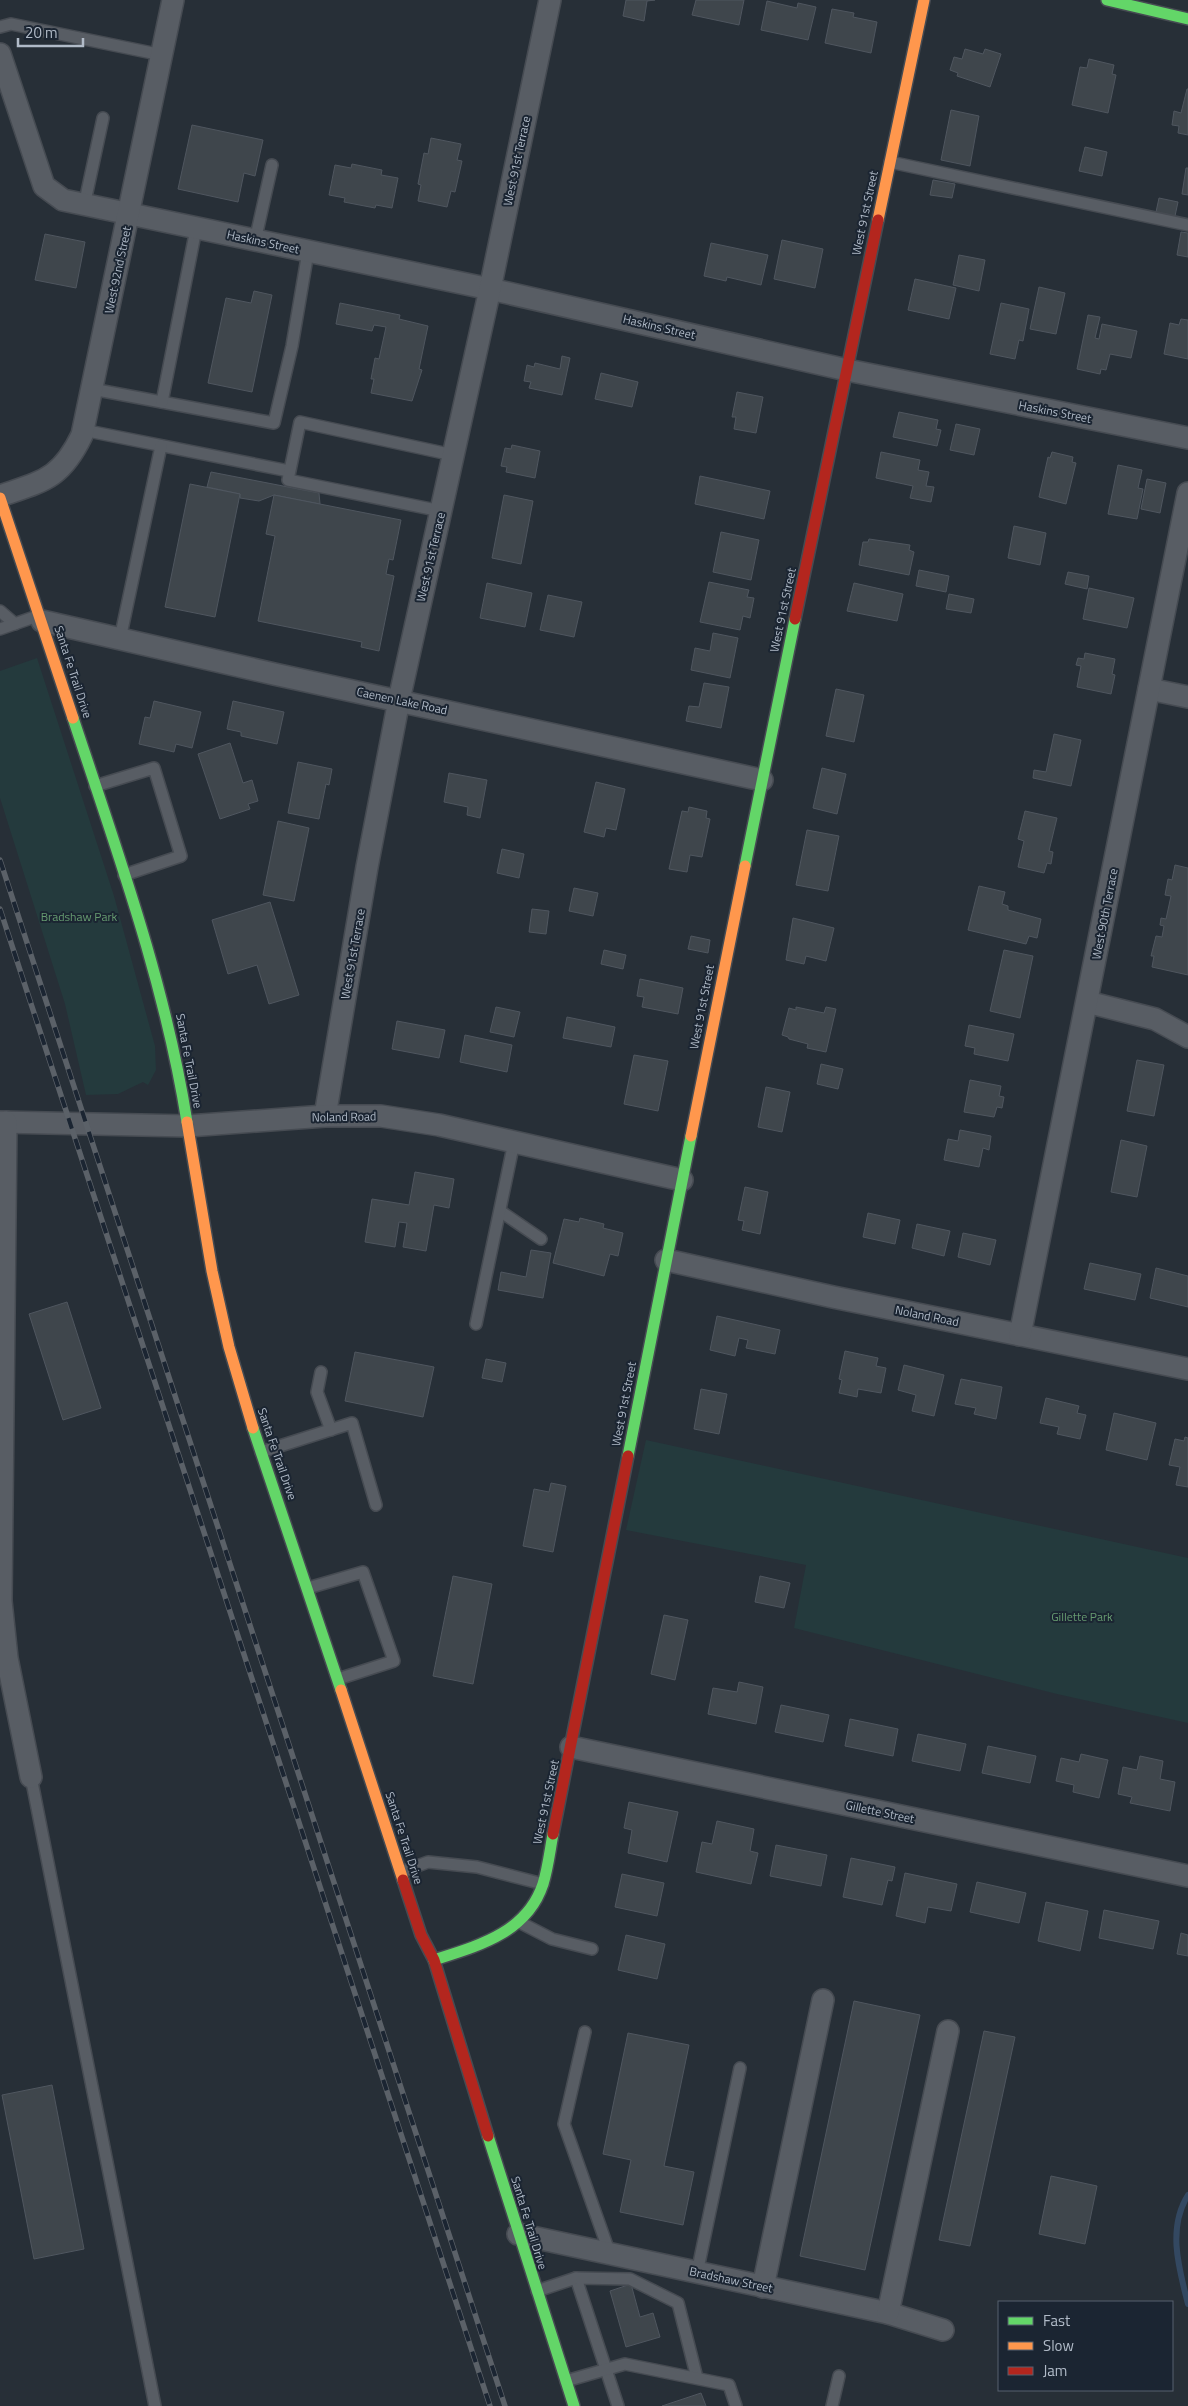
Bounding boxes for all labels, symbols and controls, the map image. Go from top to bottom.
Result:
scale bar [18,15,82,47]
text: 20 m [25,21,58,44]
street label: West 91st Terrace [498,114,535,208]
street label: West 91st Street [846,168,883,257]
street label: West 92nd Street [99,224,136,315]
street label: Haskins Street [225,225,302,259]
street label: Haskins Street [621,309,698,344]
street label: Haskins Street [1017,395,1094,428]
street label: West 91st Terrace [411,510,450,604]
street label: West 91st Street [764,565,801,654]
street label: Santa Fe Trail Drive [50,623,97,721]
street label: Caenen Lake Road [355,682,449,719]
street label: West 90th Terrace [1086,867,1123,961]
park label: Bradshaw Park [41,907,118,926]
street label: West 91st Terrace [335,907,370,1001]
street label: West 91st Street [684,962,719,1051]
street label: Santa Fe Trail Drive [171,1012,208,1110]
street label: Noland Road [312,1106,376,1127]
street label: Noland Road [894,1300,961,1331]
street label: West 91st Street [606,1359,641,1448]
street label: Santa Fe Trail Drive [253,1405,302,1502]
park label: Gillette Park [1051,1607,1113,1626]
street label: West 91st Street [527,1757,564,1846]
street label: Santa Fe Trail Drive [381,1789,428,1887]
street label: Gillette Street [844,1795,917,1828]
street label: Santa Fe Trail Drive [506,2174,553,2272]
street label: Bradshaw Street [688,2261,775,2298]
legend [998,2301,1173,2391]
text: Fast [1043,2309,1071,2332]
text: Slow [1043,2334,1074,2357]
text: Jam [1043,2359,1067,2382]

